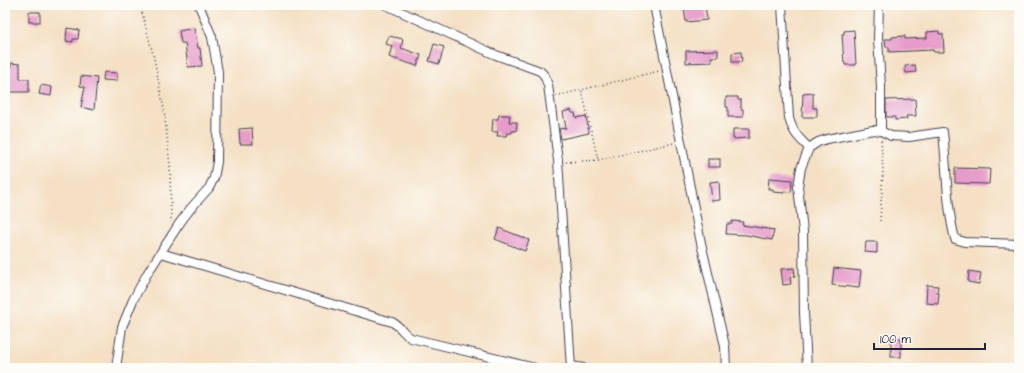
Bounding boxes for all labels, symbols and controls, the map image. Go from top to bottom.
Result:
scale bar [874,325,985,351]
text: 100 m [880,331,911,348]

